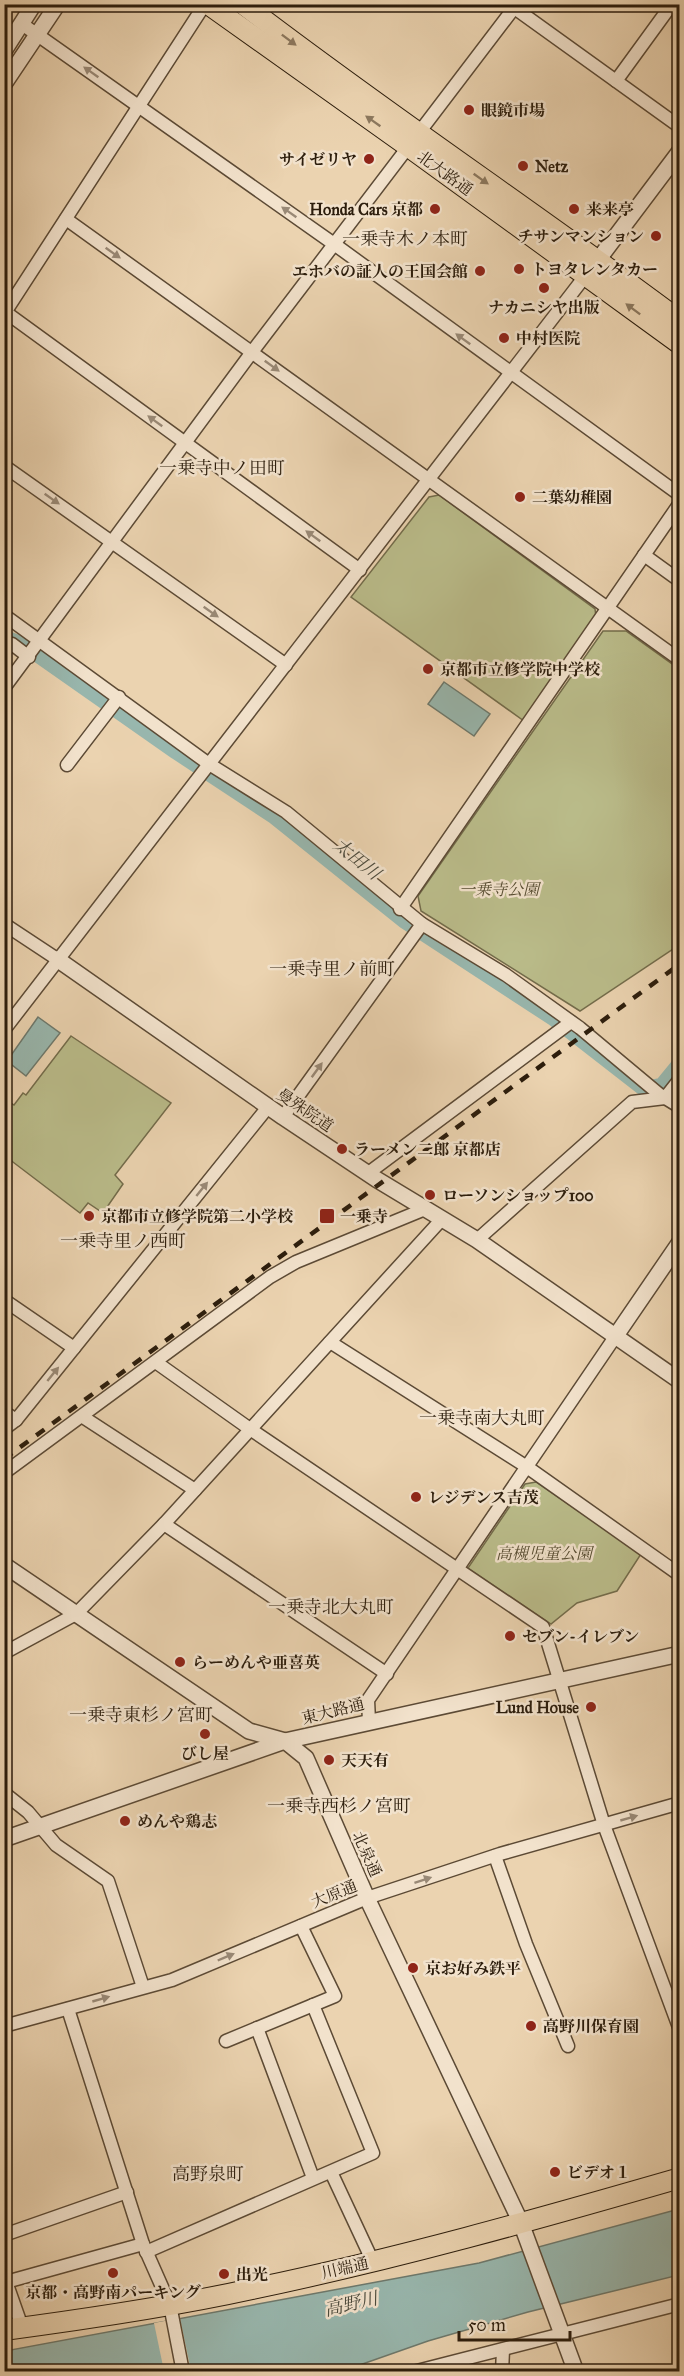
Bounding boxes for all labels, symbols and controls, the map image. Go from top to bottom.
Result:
one-way arrow [281,34,297,46]
one-way arrow [84,66,100,78]
place label: 眼鏡市場 [481,101,545,120]
marker: 眼鏡市場 [462,103,476,117]
one-way arrow [365,115,381,127]
street label: 北大路通 [414,147,476,199]
place label: サイゼリヤ [279,150,357,169]
marker: サイゼリヤ [362,152,376,166]
place label: Netz [535,157,569,176]
marker: Netz [516,159,530,173]
one-way arrow [473,173,489,185]
place label: Honda Cars 京都 [309,200,423,219]
place label: 来来亭 [586,200,634,219]
marker: Honda Cars 京都 [428,202,442,216]
marker: 来来亭 [567,202,581,216]
one-way arrow [281,206,297,218]
place label: チサンマンション [518,227,644,246]
district label: 一乗寺木ノ本町 [342,228,468,250]
marker: チサンマンション [649,229,663,243]
one-way arrow [105,247,121,259]
place label: トヨタレンタカー [531,260,658,279]
place label: エホバの証人の王国会館 [292,262,468,281]
marker: トヨタレンタカー [512,262,526,276]
marker: エホバの証人の王国会館 [473,264,487,278]
marker: ナカニシヤ出版 [537,281,551,295]
place label: ナカニシヤ出版 [488,298,600,317]
one-way arrow [625,304,640,316]
place label: 中村医院 [516,329,580,348]
marker: 中村医院 [497,331,511,345]
one-way arrow [456,333,472,345]
one-way arrow [265,360,280,372]
one-way arrow [148,415,164,427]
district label: 一乗寺中ノ田町 [159,457,285,479]
place label: 二葉幼稚園 [532,488,612,507]
marker: 二葉幼稚園 [513,490,527,504]
one-way arrow [45,493,60,505]
one-way arrow [305,530,321,542]
one-way arrow [203,606,219,618]
place label: 京都市立修学院中学校 [440,660,601,679]
marker: 京都市立修学院中学校 [421,662,435,676]
water label: 太田川 [329,833,386,886]
park label: 一乗寺公園 [459,880,542,899]
district label: 一乗寺里ノ前町 [269,958,395,980]
one-way arrow [311,1062,323,1078]
street label: 曼殊院道 [273,1084,337,1136]
place label: ラーメン二郎 京都店 [354,1140,501,1159]
marker: ラーメン二郎 京都店 [335,1142,349,1156]
one-way arrow [195,1182,207,1197]
place label: ローソンショップ100 [442,1186,594,1205]
marker: ローソンショップ100 [423,1188,437,1202]
place label: 京都市立修学院第二小学校 [101,1207,294,1226]
marker: 一乗寺 [318,1207,336,1225]
place label: 一乗寺 [340,1207,388,1226]
marker: 京都市立修学院第二小学校 [82,1209,96,1223]
district label: 一乗寺里ノ西町 [60,1230,186,1252]
one-way arrow [46,1367,59,1382]
district label: 一乗寺南大丸町 [419,1407,545,1429]
place label: レジデンス吉茂 [428,1488,539,1507]
marker: レジデンス吉茂 [409,1490,423,1504]
park label: 高槻児童公園 [496,1544,595,1563]
district label: 一乗寺北大丸町 [268,1596,394,1618]
place label: セブン-イレブン [522,1627,639,1646]
marker: セブン-イレブン [503,1629,517,1643]
place label: らーめんや亜喜英 [192,1653,320,1672]
marker: らーめんや亜喜英 [173,1655,187,1669]
street label: 東大路通 [300,1694,366,1728]
place label: Lund House [496,1698,579,1717]
marker: Lund House [584,1700,598,1714]
district label: 一乗寺東杉ノ宮町 [69,1704,213,1726]
marker: びし屋 [198,1727,212,1741]
place label: びし屋 [181,1744,229,1763]
place label: 天天有 [341,1751,389,1770]
marker: 天天有 [322,1753,336,1767]
district label: 一乗寺西杉ノ宮町 [267,1795,411,1817]
place label: めんや鶏志 [137,1812,217,1831]
one-way arrow [620,1813,638,1822]
marker: めんや鶏志 [118,1814,132,1828]
street label: 北泉通 [349,1828,385,1880]
one-way arrow [414,1875,432,1884]
street label: 大原通 [308,1876,360,1912]
one-way arrow [217,1952,235,1962]
place label: 京お好み鉄平 [425,1959,521,1978]
marker: 京お好み鉄平 [406,1961,420,1975]
one-way arrow [92,1994,110,2003]
place label: 高野川保育園 [543,2017,639,2036]
marker: 高野川保育園 [524,2019,538,2033]
district label: 高野泉町 [172,2163,244,2185]
place label: ビデオ１ [567,2163,631,2182]
marker: ビデオ１ [548,2165,562,2179]
street label: 川端通 [319,2253,371,2283]
place label: 出光 [236,2265,268,2284]
marker: 京都・高野南パーキング [106,2266,120,2280]
marker: 出光 [217,2267,231,2281]
place label: 京都・高野南パーキング [25,2283,201,2302]
water label: 高野川 [322,2287,382,2321]
scale bar [459,2304,570,2342]
text: 50 m [468,2314,506,2336]

